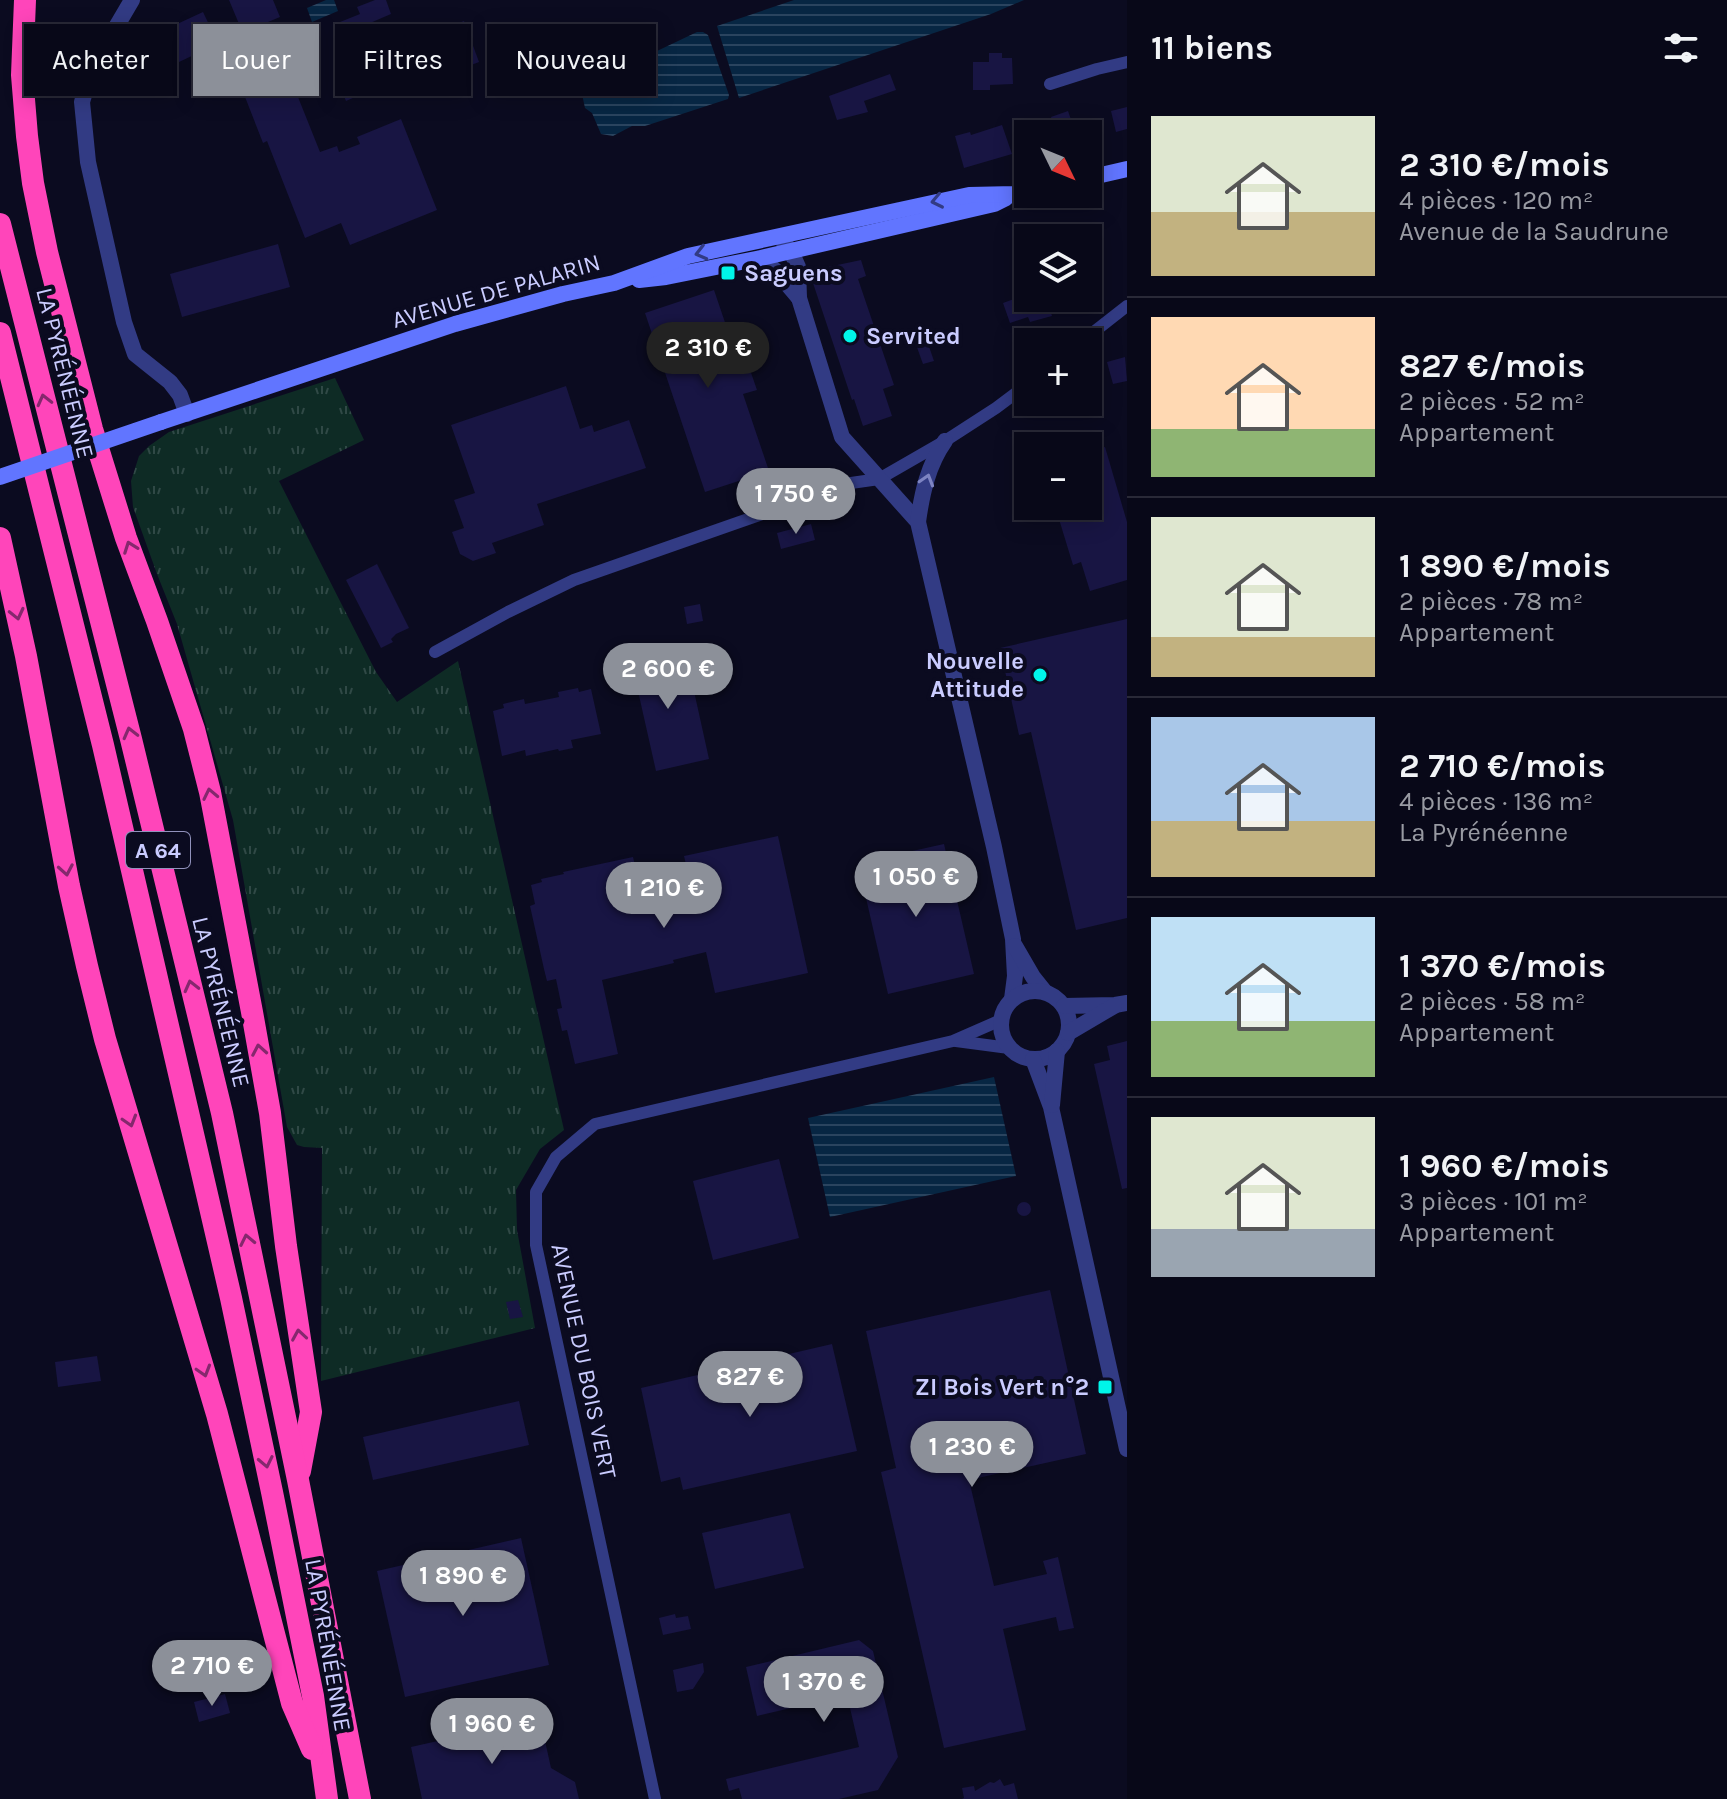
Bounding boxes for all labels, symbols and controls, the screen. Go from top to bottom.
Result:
chip: Acheter [24,24,177,96]
chip: Louer [193,24,319,96]
chip: Filtres [335,24,471,96]
chip: Nouveau [487,24,656,96]
icon: filters [1659,26,1703,70]
text: 11 biens [1151,28,1273,68]
north arrow [1014,120,1102,208]
map controls [1014,120,1102,520]
text: 2 310 €/mois [1399,145,1610,185]
icon: home [1215,148,1311,244]
text: 4 pièces · 120 m² [1399,185,1593,216]
one-way arrow [931,192,945,209]
text: Avenue de la Saudrune [1399,216,1669,247]
button: layers [1014,224,1102,312]
one-way arrow [695,244,709,261]
street label: AVENUE DE PALARIN [389,248,603,334]
place label: Saguens [744,259,843,287]
marker: Saguens [719,264,737,282]
street label: LA PYRÉNÉENNE [30,284,101,461]
pin: 2 310 € [634,322,782,390]
place label: Servited [866,322,961,350]
marker: Servited [841,327,859,345]
button: + [1014,328,1102,416]
text: 2 310 € [664,332,752,363]
text: 827 €/mois [1399,346,1585,386]
icon: home [1215,349,1311,445]
text: 2 pièces · 52 m² [1399,386,1585,417]
one-way arrow [37,393,54,407]
text: Appartement [1399,417,1554,448]
button: − [1014,432,1102,520]
pin: 1 750 € [722,468,870,536]
one-way arrow [918,473,934,487]
text: 1 750 € [754,478,838,509]
one-way arrow [123,541,139,555]
text: 1 890 €/mois [1399,546,1611,586]
icon: home [1215,549,1311,645]
text: 2 pièces · 78 m² [1399,586,1583,617]
one-way arrow [8,607,25,621]
text: Appartement [1399,617,1554,648]
pin: 2 600 € [594,643,742,711]
place label: Nouvelle Attitude [926,647,1024,703]
text: 2 600 € [621,653,715,684]
marker: Nouvelle Attitude [1031,666,1049,684]
one-way arrow [122,727,139,741]
text: 2 710 €/mois [1399,746,1605,786]
icon: home [1215,749,1311,845]
text: 4 pièces · 136 m² [1399,786,1593,817]
one-way arrow [202,788,219,802]
text: La Pyrénéenne [1399,817,1568,848]
road number: A 64 [126,832,190,868]
pin: 1 050 € [842,851,990,919]
text: 1 050 € [873,861,959,892]
pin: 1 210 € [590,862,738,930]
one-way arrow [57,863,74,876]
text: 1 210 € [624,872,704,903]
street label: LA PYRÉNÉENNE [186,913,257,1090]
text: 1 370 €/mois [1399,946,1606,986]
icon: home [1215,949,1311,1045]
one-way arrow [183,979,200,993]
text: 2 pièces · 58 m² [1399,986,1586,1017]
text: Appartement [1399,1017,1554,1048]
one-way arrow [251,1043,268,1057]
one-way arrow [121,1114,137,1128]
text: 1 960 €/mois [1399,1146,1609,1186]
icon: home [1215,1149,1311,1245]
text: 3 pièces · 101 m² [1399,1186,1588,1217]
text: Appartement [1399,1217,1554,1248]
one-way arrow [240,1233,257,1246]
street label: AVENUE DU BOIS VERT [545,1241,623,1481]
one-way arrow [291,1328,308,1342]
pin: 827 € [694,1351,806,1419]
text: 827 € [716,1361,784,1392]
one-way arrow [195,1363,211,1377]
place label: ZI Bois Vert n°2 [915,1373,1089,1401]
marker: ZI Bois Vert n°2 [1096,1378,1114,1396]
pin: 1 230 € [898,1421,1046,1489]
text: 1 230 € [928,1431,1016,1462]
one-way arrow [257,1455,274,1468]
pin: 1 890 € [389,1550,537,1618]
street label: LA PYRÉNÉENNE [299,1556,358,1734]
text: 1 890 € [419,1560,507,1591]
pin: 2 710 € [138,1640,286,1708]
text: 2 710 € [170,1650,254,1681]
pin: 1 370 € [750,1656,898,1724]
text: 1 370 € [782,1666,866,1697]
pin: 1 960 € [418,1698,566,1766]
text: 1 960 € [449,1708,535,1739]

